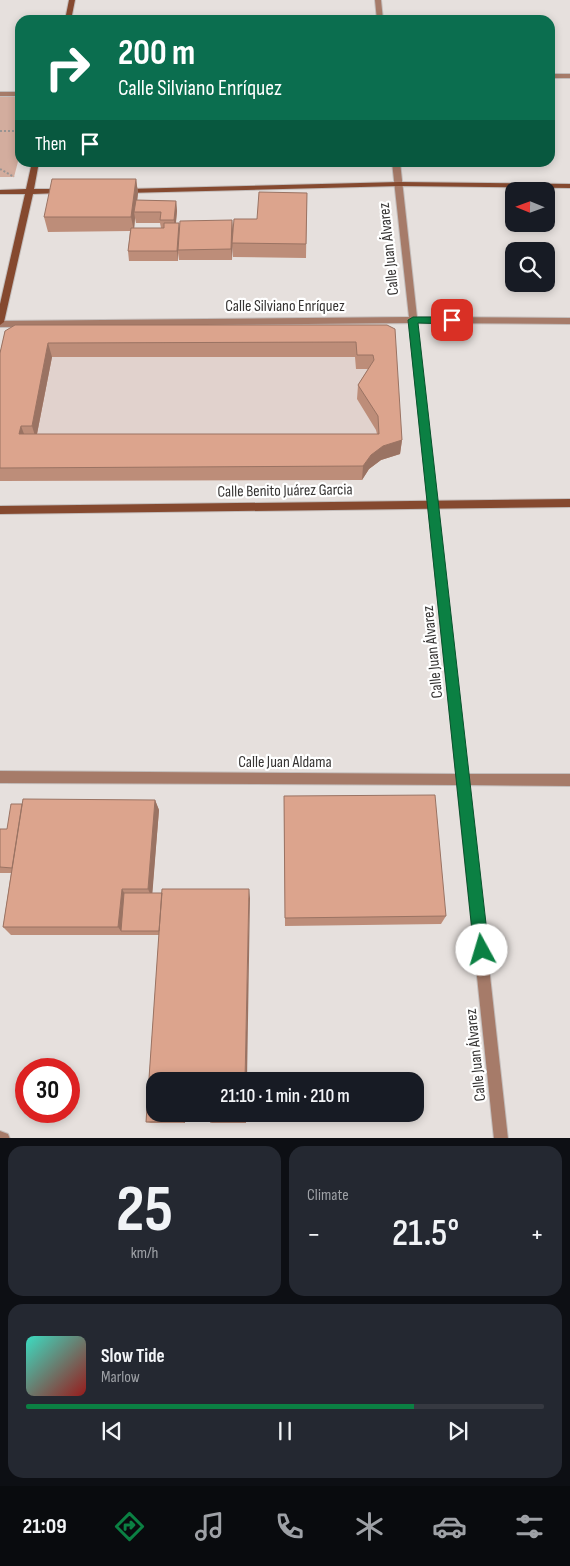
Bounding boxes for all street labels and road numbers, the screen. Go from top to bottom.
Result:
street label: Calle Juan Álvarez [375,202,403,296]
street label: Calle Silviano Enríquez [225,297,345,316]
street label: Calle Benito Juárez Garcia [217,480,353,502]
street label: Calle Juan Álvarez [419,605,447,699]
street label: Calle Juan Aldama [238,753,332,772]
street label: Calle Juan Álvarez [462,1008,490,1102]

